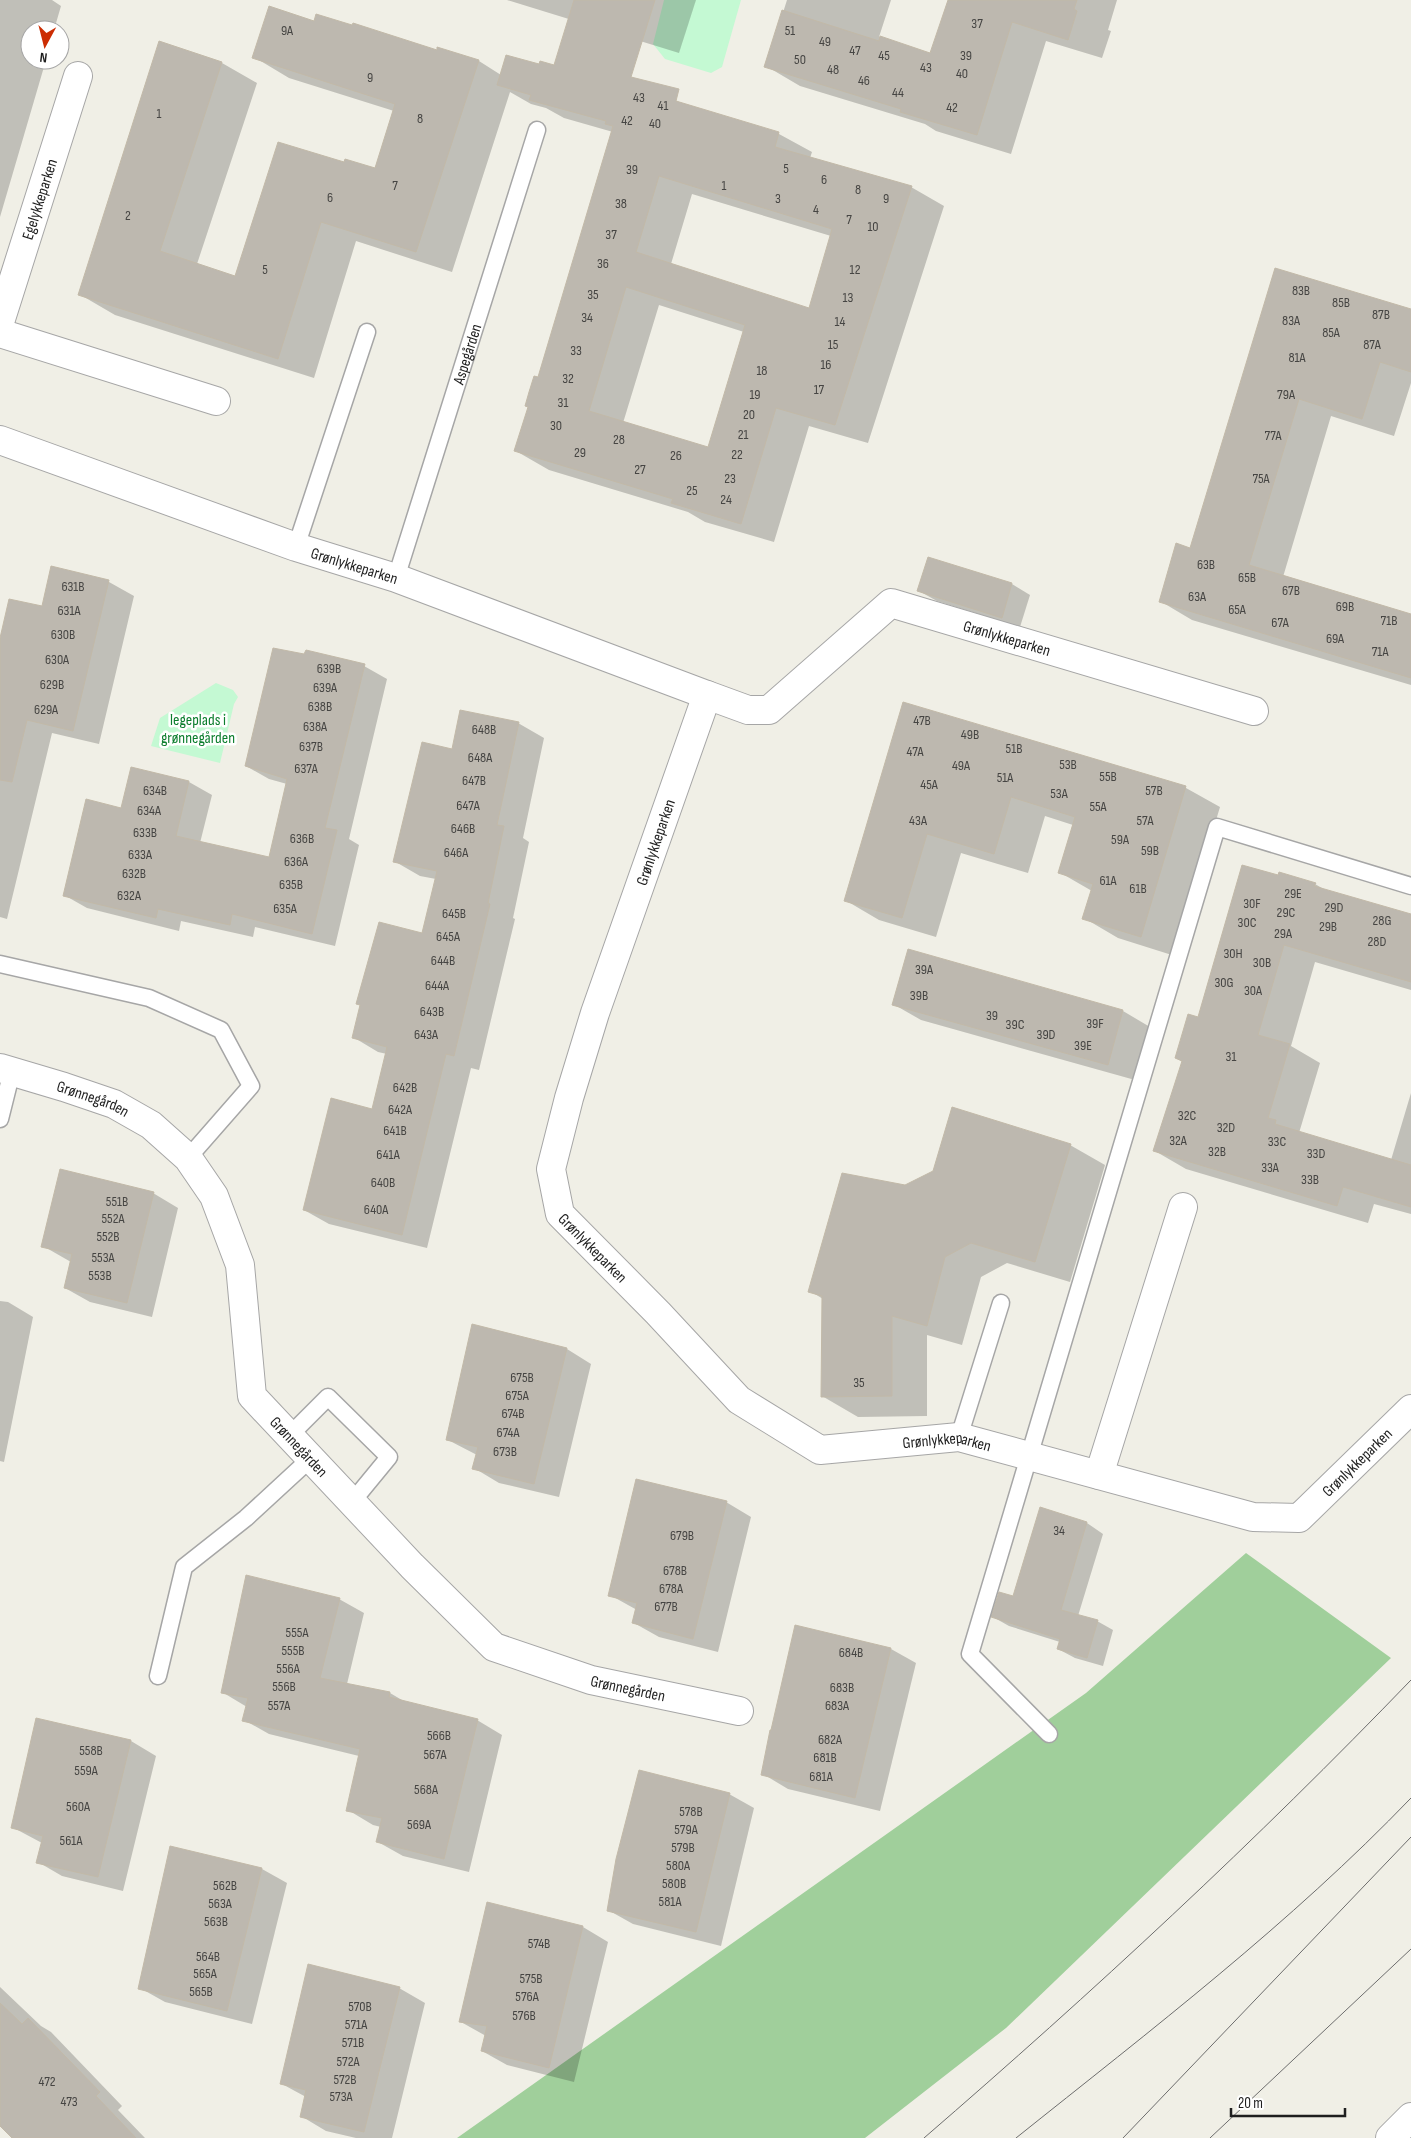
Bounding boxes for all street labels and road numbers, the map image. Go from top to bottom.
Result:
street label: Egelykkeparken [19,157,62,242]
street label: Aspegården [449,322,486,388]
street label: Grønlykkeparken [308,544,400,589]
street label: Grønlykkeparken [961,617,1052,661]
street label: Grønlykkeparken [633,797,680,888]
street label: Grønnegården [54,1077,132,1122]
street label: Grønlykkeparken [554,1210,630,1287]
street label: Grønnegården [265,1413,331,1481]
street label: Grønlykkeparken [1319,1425,1397,1501]
street label: Grønlykkeparken [902,1429,993,1456]
street label: Grønnegården [589,1672,667,1706]

